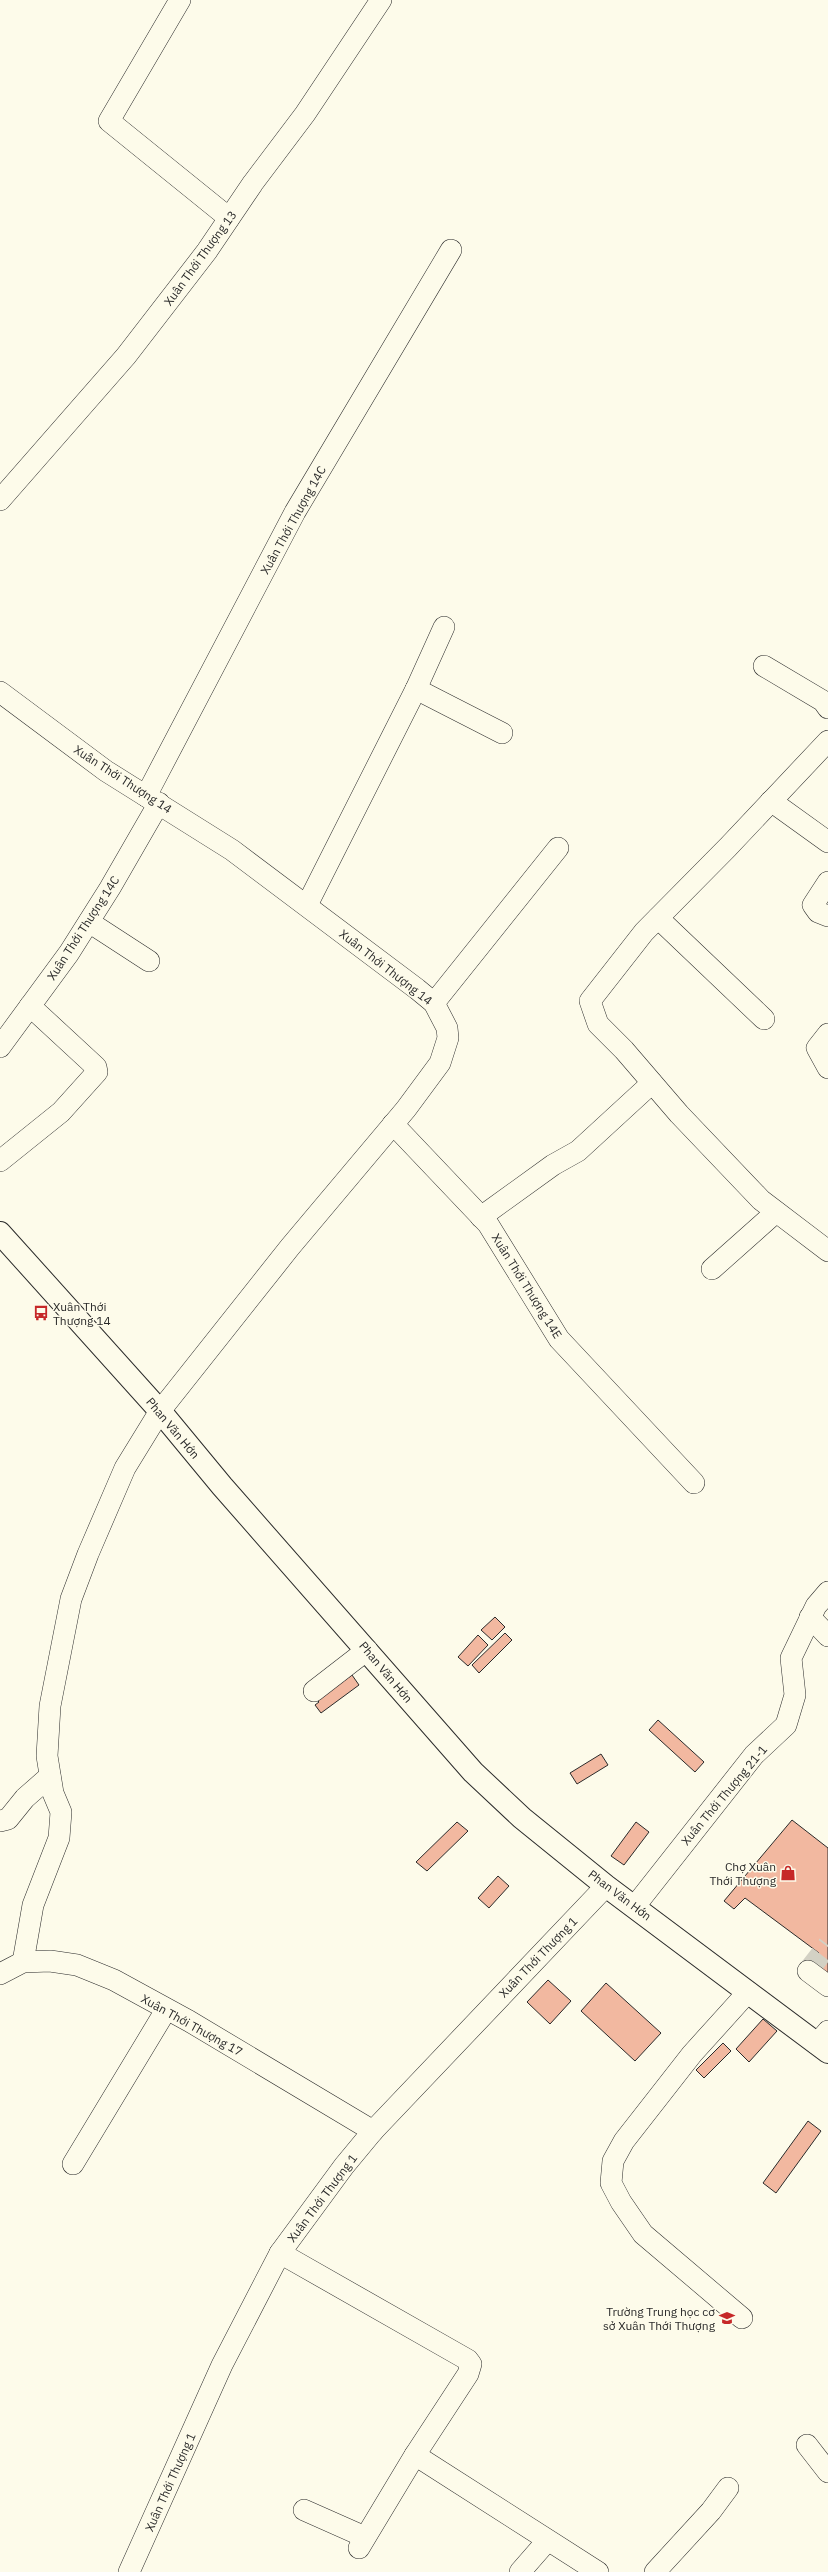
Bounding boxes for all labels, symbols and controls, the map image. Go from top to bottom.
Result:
street label: Xuân Thới Thượng 13 [160,207,240,309]
street label: Xuân Thới Thượng 14C [257,463,329,577]
street label: Xuân Thới Thượng 14 [71,742,175,816]
street label: Xuân Thới Thượng 14C [44,873,123,983]
street label: Xuân Thới Thượng 14 [336,926,436,1008]
street label: Xuân Thới Thượng 14E [489,1231,565,1341]
place label: Xuân Thới Thượng 14 [53,1299,111,1328]
bus stop icon: Xuân Thới Thượng 14 [32,1304,50,1322]
street label: Phan Văn Hớn [143,1394,203,1462]
street label: Phan Văn Hớn [356,1638,416,1706]
street label: Xuân Thới Thượng 21-1 [678,1742,770,1848]
place label: Chợ Xuân Thới Thượng [709,1859,777,1888]
shop icon: Chợ Xuân Thới Thượng [779,1864,797,1882]
street label: Phan Văn Hớn [585,1866,655,1924]
street label: Xuân Thới Thượng 1 [496,1913,580,2001]
street label: Xuân Thới Thượng 17 [139,1991,245,2059]
street label: Xuân Thới Thượng 1 [284,2151,360,2245]
place label: Trường Trung học cơ sở Xuân Thới Thượng [603,2304,716,2333]
school or university icon: Trường Trung học cơ sở Xuân Thới Thượng [718,2309,736,2327]
street label: Xuân Thới Thượng 1 [141,2430,199,2534]

